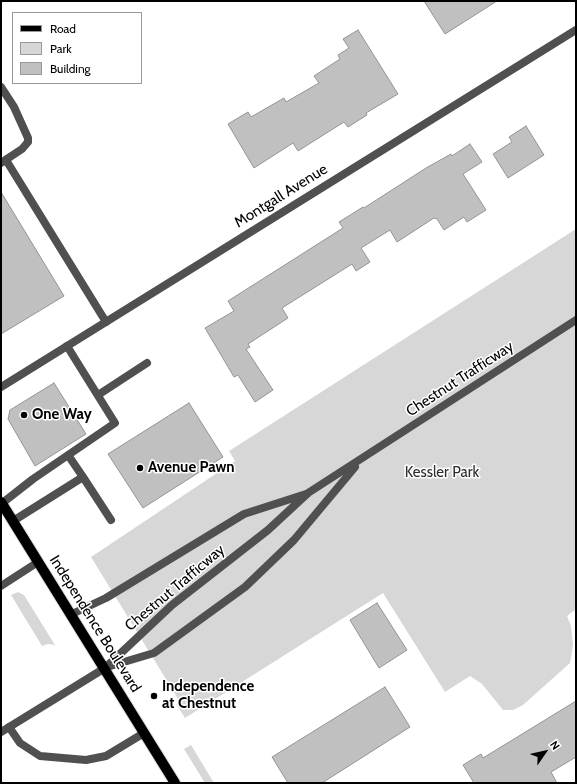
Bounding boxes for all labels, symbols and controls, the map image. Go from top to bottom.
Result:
legend [12,12,142,84]
text: Road [50,21,76,36]
text: Park [50,41,72,56]
text: Building [50,61,91,76]
street label: Montgall Avenue [231,160,331,232]
street label: Chestnut Trafficway [403,338,517,420]
place label: One Way [32,406,92,424]
marker: One Way [19,410,29,420]
place label: Avenue Pawn [148,459,235,477]
marker: Avenue Pawn [135,463,145,473]
park label: Kessler Park [405,464,479,482]
street label: Chestnut Trafficway [121,541,229,635]
street label: Independence Boulevard [45,552,145,696]
place label: Independence at Chestnut [162,678,254,713]
marker: Independence at Chestnut [149,691,159,701]
north arrow [525,732,565,772]
text: N [547,738,563,752]

